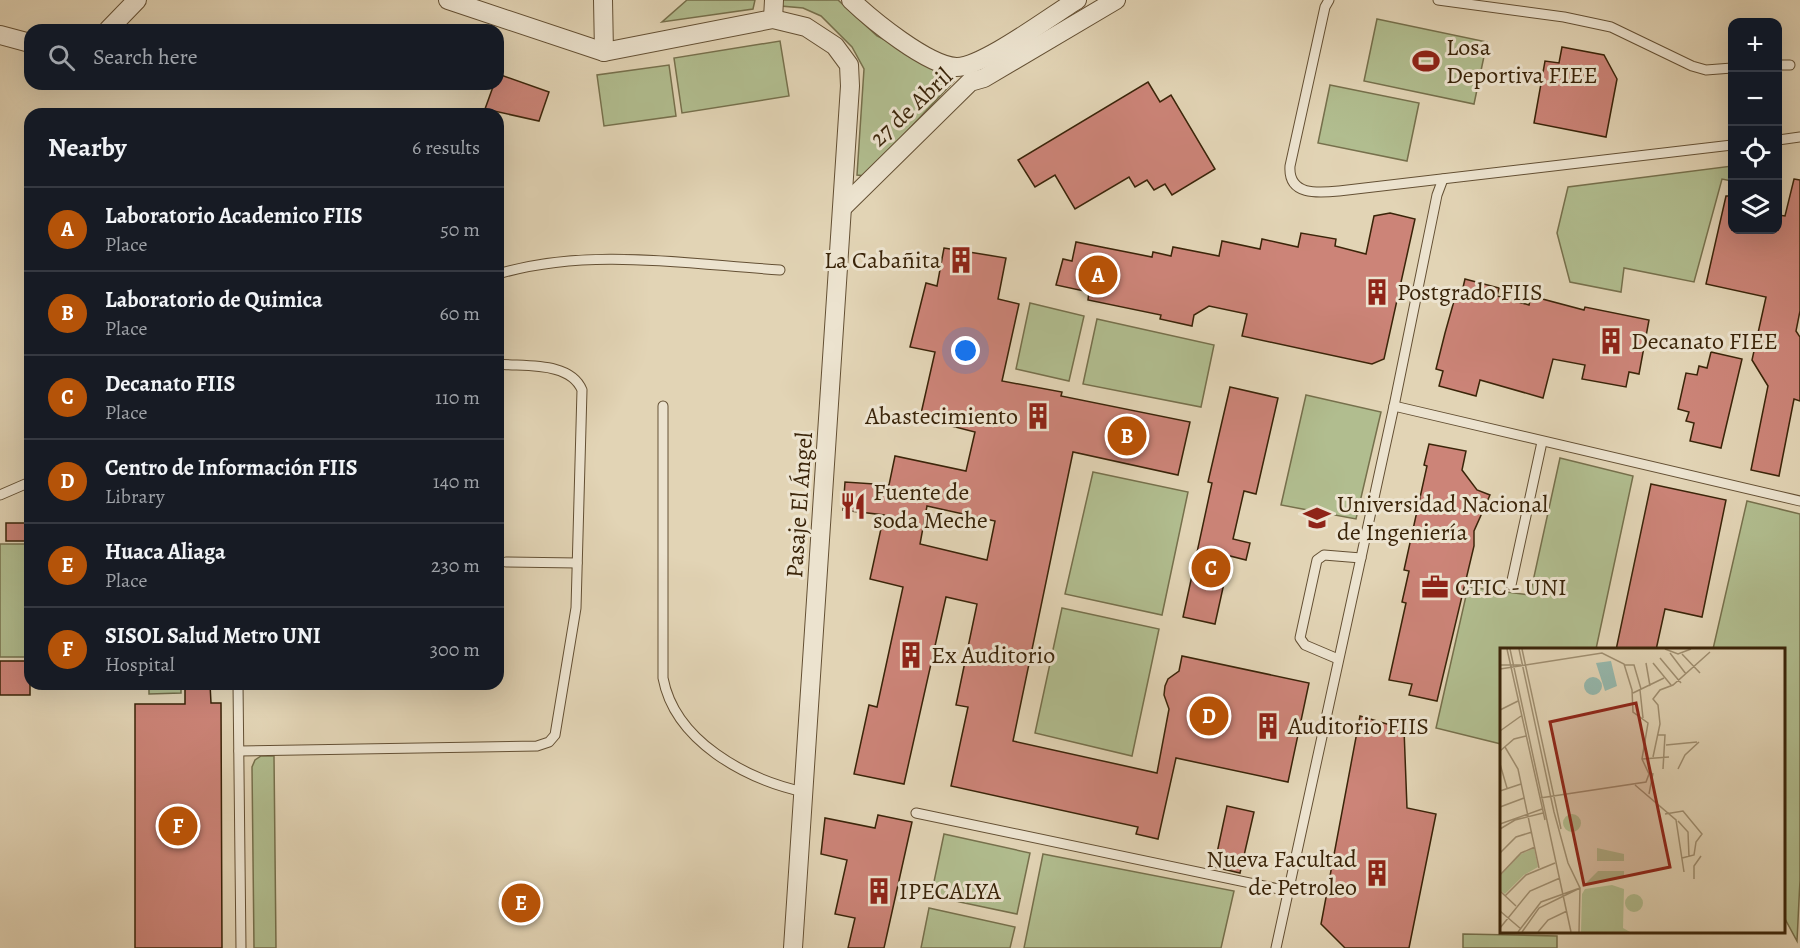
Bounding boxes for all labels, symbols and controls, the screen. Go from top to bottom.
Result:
map controls [1728,18,1782,234]
button: + [1728,18,1782,72]
search box [24,24,504,90]
place label: Losa Deportiva FIEE [1446,31,1598,91]
icon: search [45,41,78,74]
text: Search here [93,42,198,72]
sports icon: Losa Deportiva FIEE [1411,46,1441,76]
street label: 27 de Abril [863,60,959,154]
button: − [1728,72,1782,126]
button: locate [1728,126,1782,180]
text: Nearby [48,130,127,165]
text: 6 results [412,134,480,161]
button: layers [1728,180,1782,234]
text: Laboratorio Academico FIIS [105,201,363,231]
text: A [61,216,74,243]
text: 50 m [440,216,480,243]
text: Place [105,231,147,258]
place label: La Cabañita [824,244,942,276]
building icon: La Cabañita [946,245,976,275]
pin: A [1078,252,1118,298]
place label: Postgrado FIIS [1397,276,1543,308]
building icon: Postgrado FIIS [1362,277,1392,307]
text: Laboratorio de Quimica [105,285,323,315]
text: B [61,300,74,327]
text: 60 m [440,300,480,327]
text: Place [105,315,147,342]
place label: Decanato FIEE [1631,325,1778,357]
building icon: Decanato FIEE [1596,326,1626,356]
your location [951,336,980,365]
text: Decanato FIIS [105,369,235,399]
text: C [61,384,74,411]
text: 110 m [435,384,480,411]
text: Place [105,399,147,426]
place label: Abastecimiento [864,400,1018,432]
building icon: Abastecimiento [1023,401,1053,431]
pin: B [1108,414,1146,458]
street label: Pasaje El Ángel [778,431,820,579]
text: Centro de Información FIIS [105,453,358,483]
text: D [61,468,74,495]
text: 140 m [433,468,480,495]
place label: Fuente de soda Meche [873,476,988,536]
text: Library [105,483,165,510]
place label: Universidad Nacional de Ingeniería [1337,488,1548,548]
restaurant icon: Fuente de soda Meche [838,491,868,521]
school or university icon: Universidad Nacional de Ingeniería [1302,503,1332,533]
text: Huaca Aliaga [105,537,226,567]
pin: C [1192,546,1230,590]
text: E [62,552,73,579]
text: 230 m [431,552,480,579]
text: Place [105,567,147,594]
place label: CTIC - UNI [1455,571,1567,603]
office icon: CTIC - UNI [1420,572,1450,602]
text: SISOL Salud Metro UNI [105,621,321,651]
text: F [62,636,73,663]
text: 300 m [430,636,480,663]
place label: Ex Auditorio [931,639,1055,671]
building icon: Ex Auditorio [896,640,926,670]
inset map [1500,648,1785,933]
text: Hospital [105,651,175,678]
pin: D [1190,694,1228,738]
place label: Auditorio FIIS [1287,710,1429,742]
building icon: Auditorio FIIS [1253,711,1283,741]
pin: F [158,804,198,848]
place label: Nueva Facultad de Petroleo [1206,843,1357,903]
building icon: Nueva Facultad de Petroleo [1362,858,1392,888]
place label: IPECALYA [899,875,1002,907]
building icon: IPECALYA [864,876,894,906]
pin: E [502,880,540,926]

